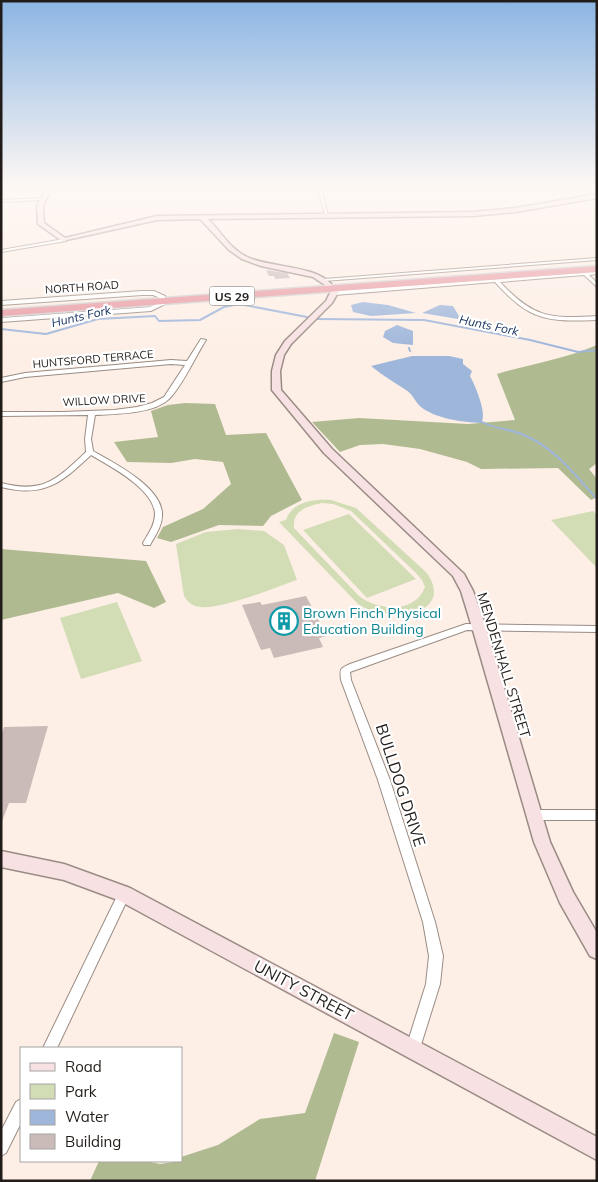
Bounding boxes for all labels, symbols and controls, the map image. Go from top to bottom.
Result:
street label: NORTH ROAD [44,277,120,297]
road number: US 29 [210,286,254,306]
water label: Hunts Fork [50,302,113,330]
water label: Hunts Fork [458,311,521,339]
street label: HUNTSFORD TERRACE [32,347,154,371]
street label: WILLOW DRIVE [62,391,146,409]
street label: MENDENHALL STREET [473,590,535,740]
place label: Brown Finch Physical Education Building [303,604,441,638]
building icon: Brown Finch Physical Education Building [269,606,299,636]
street label: BULLDOG DRIVE [372,721,430,849]
street label: UNITY STREET [251,955,358,1025]
legend [20,1047,182,1162]
text: Road [65,1057,102,1076]
text: Park [65,1082,97,1101]
text: Water [65,1107,109,1126]
text: Building [65,1132,121,1151]

